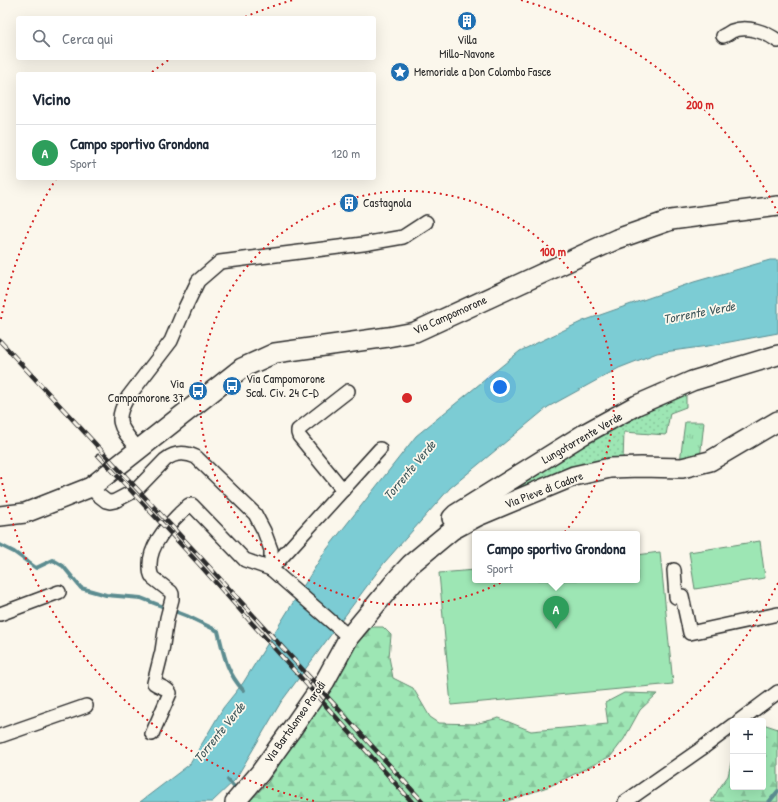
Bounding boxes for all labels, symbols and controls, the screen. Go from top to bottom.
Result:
building icon: Villa Millo-Navone [456,10,478,32]
search box [16,16,376,60]
icon: search [30,27,52,49]
text: Cerca qui [62,28,113,49]
place label: Villa Millo-Navone [439,31,495,62]
place icon: Memoriale a Don Colombo Fasce [389,61,411,83]
place label: Memoriale a Don Colombo Fasce [414,63,551,80]
text: Vicino [32,87,70,110]
text: 200 m [686,96,714,113]
text: Campo sportivo Grondona [70,133,209,154]
text: A [42,144,48,162]
text: 120 m [332,144,360,162]
text: Sport [70,154,96,172]
building icon: Castagnola [338,192,360,214]
place label: Castagnola [363,194,412,211]
text: 100 m [540,243,566,260]
street label: Via Campomorone [410,291,490,338]
water label: Torrente Verde [662,296,737,328]
place label: Via Campomorone Scal. Civ. 24 C-D [246,370,325,401]
place label: Via Campomorone 37 [108,375,184,406]
bus stop icon: Via Campomorone Scal. Civ. 24 C-D [221,375,243,397]
your location [490,377,510,397]
bus stop icon: Via Campomorone 37 [187,380,209,402]
centre of rings [400,391,414,405]
street label: Lungotorrente Verde [538,407,625,468]
water label: Torrente Verde [379,436,440,504]
street label: Via Pieve di Cadore [502,467,586,512]
popup [472,531,640,583]
text: Campo sportivo Grondona [487,538,625,559]
text: Sport [487,559,513,577]
pin: A [543,596,569,629]
street label: Via Bartolomeo Parodi [260,677,329,766]
water label: Torrente Verde [189,697,249,766]
map controls [730,718,766,790]
button: + [730,718,766,754]
button: − [730,754,766,790]

